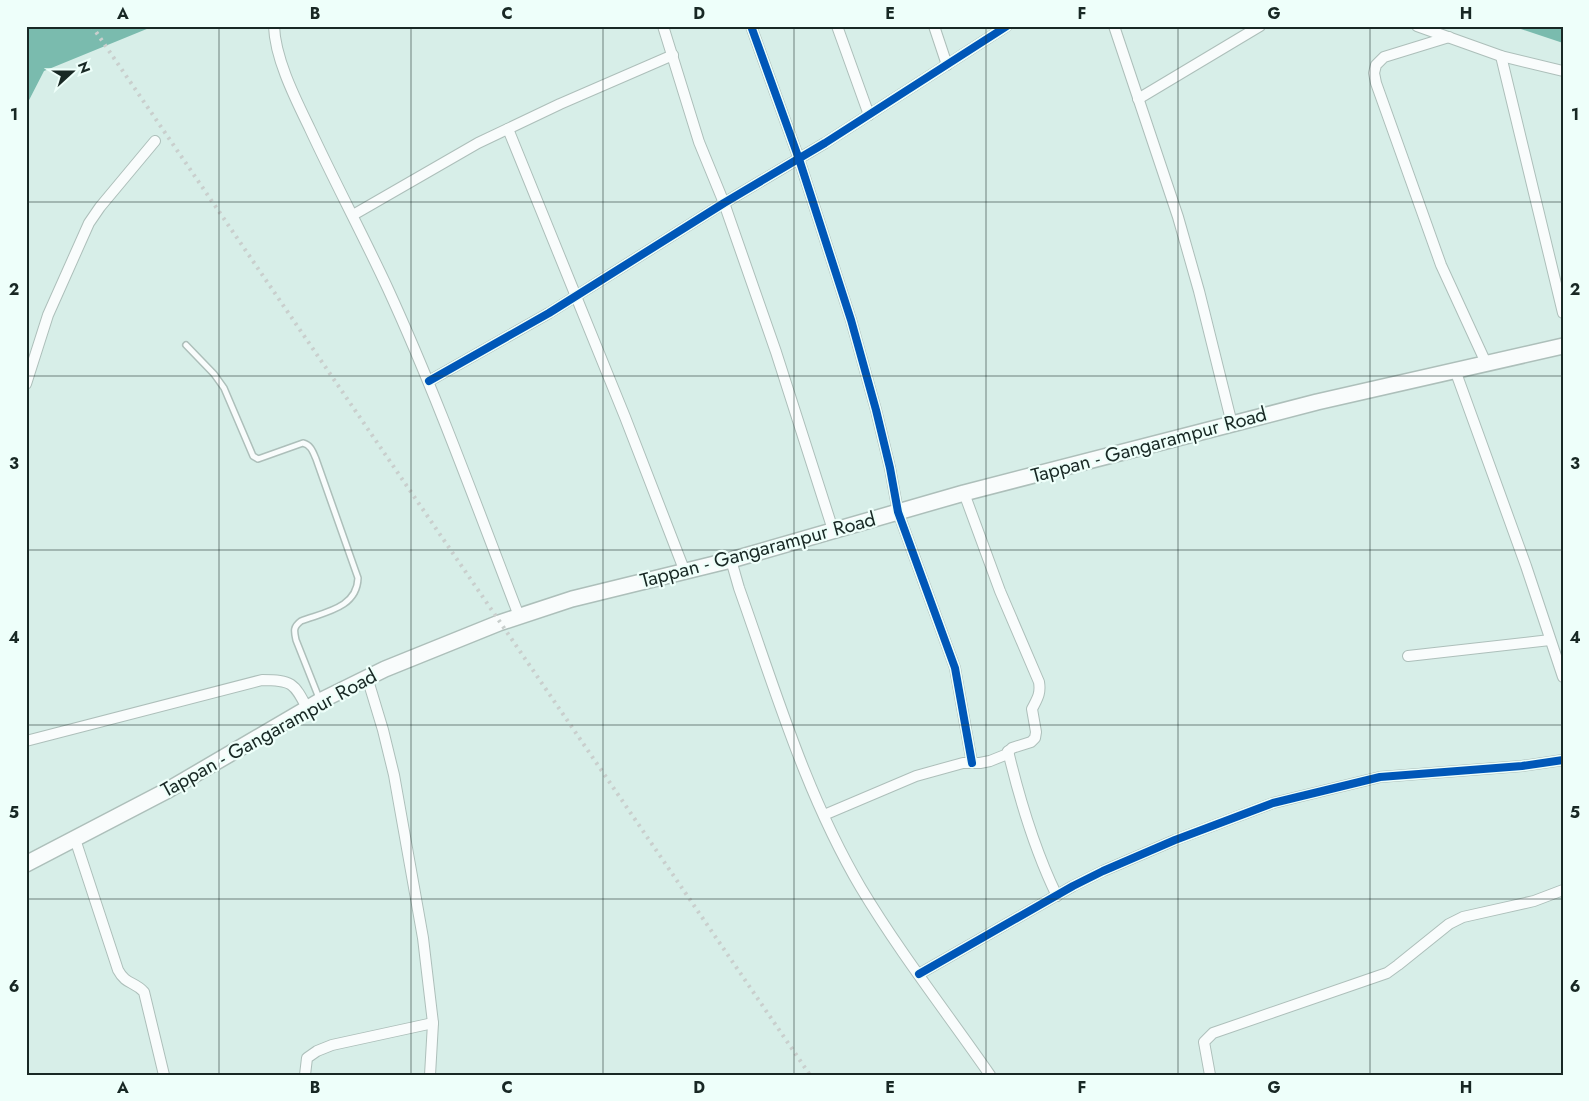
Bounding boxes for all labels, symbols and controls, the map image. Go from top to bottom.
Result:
text: A [116,2,129,25]
text: B [310,2,320,25]
text: C [501,2,513,25]
text: D [693,2,705,25]
text: E [885,2,895,25]
text: F [1078,2,1086,25]
text: G [1267,2,1281,25]
text: H [1460,2,1472,25]
north arrow [48,48,98,98]
text: N [73,59,95,76]
text: 1 [10,103,18,126]
text: 1 [1571,103,1579,126]
text: 2 [9,278,19,301]
text: 2 [1570,278,1580,301]
street label: Tappan - Gangarampur Road [1028,400,1270,490]
text: 3 [9,452,19,475]
text: 3 [1570,452,1580,475]
street label: Tappan - Gangarampur Road [637,505,879,595]
text: 4 [8,626,20,649]
text: 4 [1569,626,1581,649]
street label: Tappan - Gangarampur Road [156,661,382,805]
text: 5 [9,801,19,824]
text: 5 [1570,801,1580,824]
text: 6 [9,975,19,998]
text: 6 [1570,975,1580,998]
text: A [116,1076,129,1099]
text: B [310,1076,320,1099]
text: C [501,1076,513,1099]
text: D [693,1076,705,1099]
text: E [885,1076,895,1099]
text: F [1078,1076,1086,1099]
text: G [1267,1076,1281,1099]
text: H [1460,1076,1472,1099]

